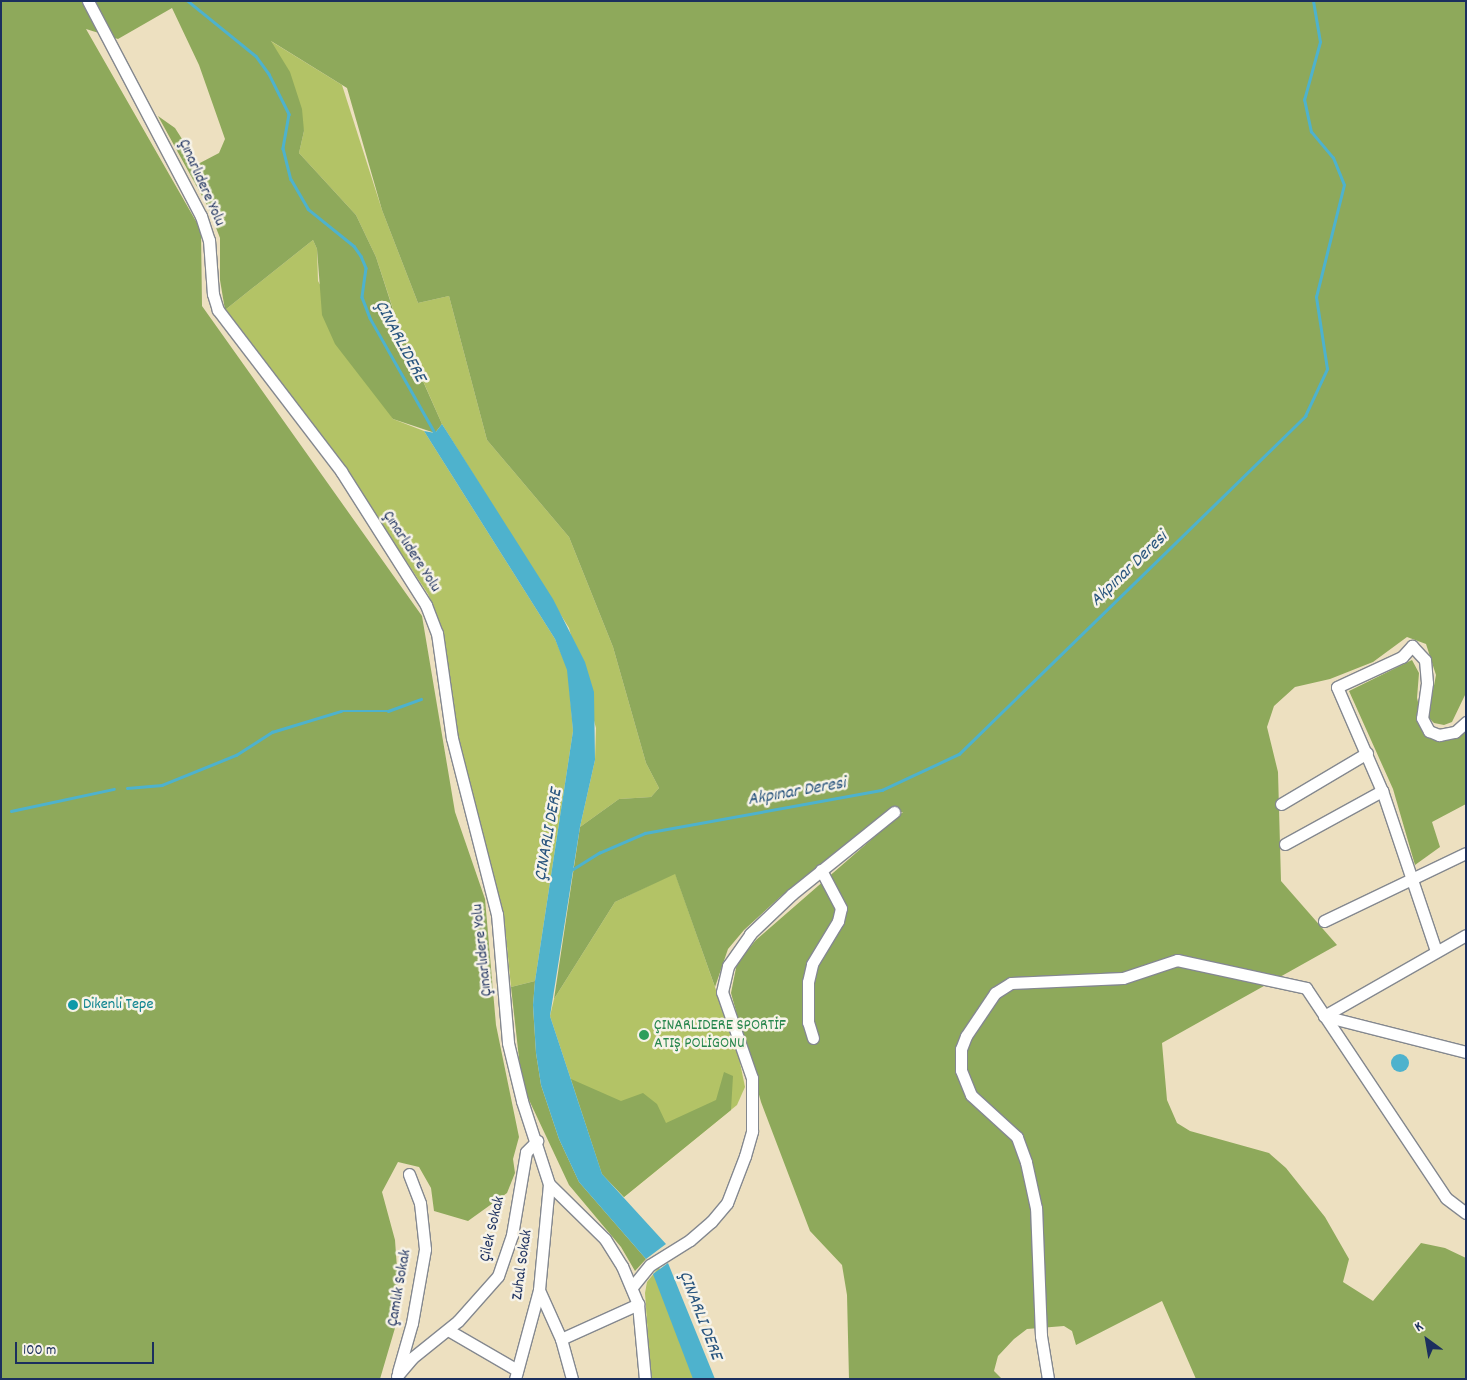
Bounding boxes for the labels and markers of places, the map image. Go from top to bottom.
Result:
place label: Dikenli Tepe [83,995,153,1015]
marker: Dikenli Tepe [67,999,79,1011]
place label: ÇINARLIDERE SPORTİF ATIŞ POLİGONU [654,1016,786,1054]
marker: ÇINARLIDERE SPORTİF ATIŞ POLİGONU [638,1029,650,1041]

